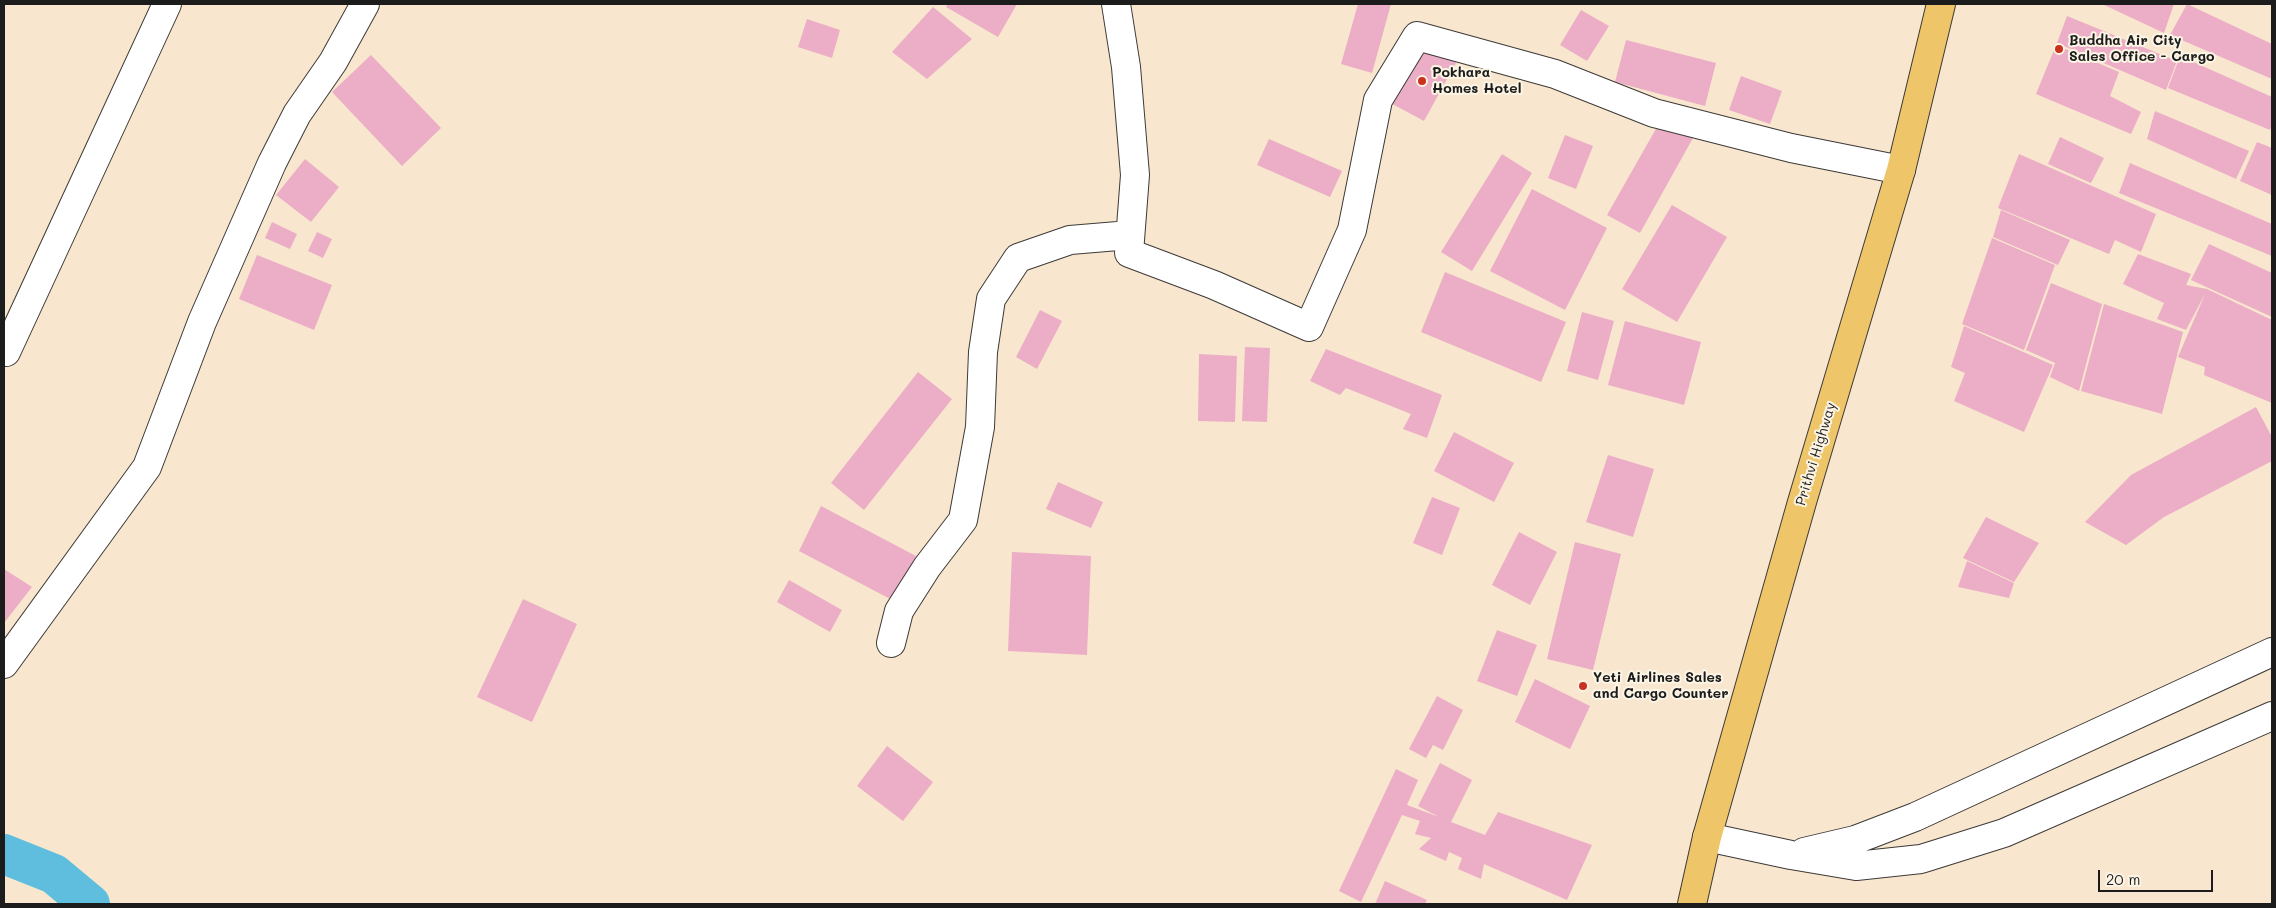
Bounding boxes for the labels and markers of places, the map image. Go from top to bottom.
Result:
place label: Buddha Air City Sales Office - Cargo [2069,33,2214,65]
marker: Buddha Air City Sales Office - Cargo [2053,43,2065,55]
place label: Pokhara Homes Hotel [1432,65,1521,98]
marker: Pokhara Homes Hotel [1416,75,1428,87]
place label: Yeti Airlines Sales and Cargo Counter [1593,670,1728,702]
marker: Yeti Airlines Sales and Cargo Counter [1577,680,1589,692]

